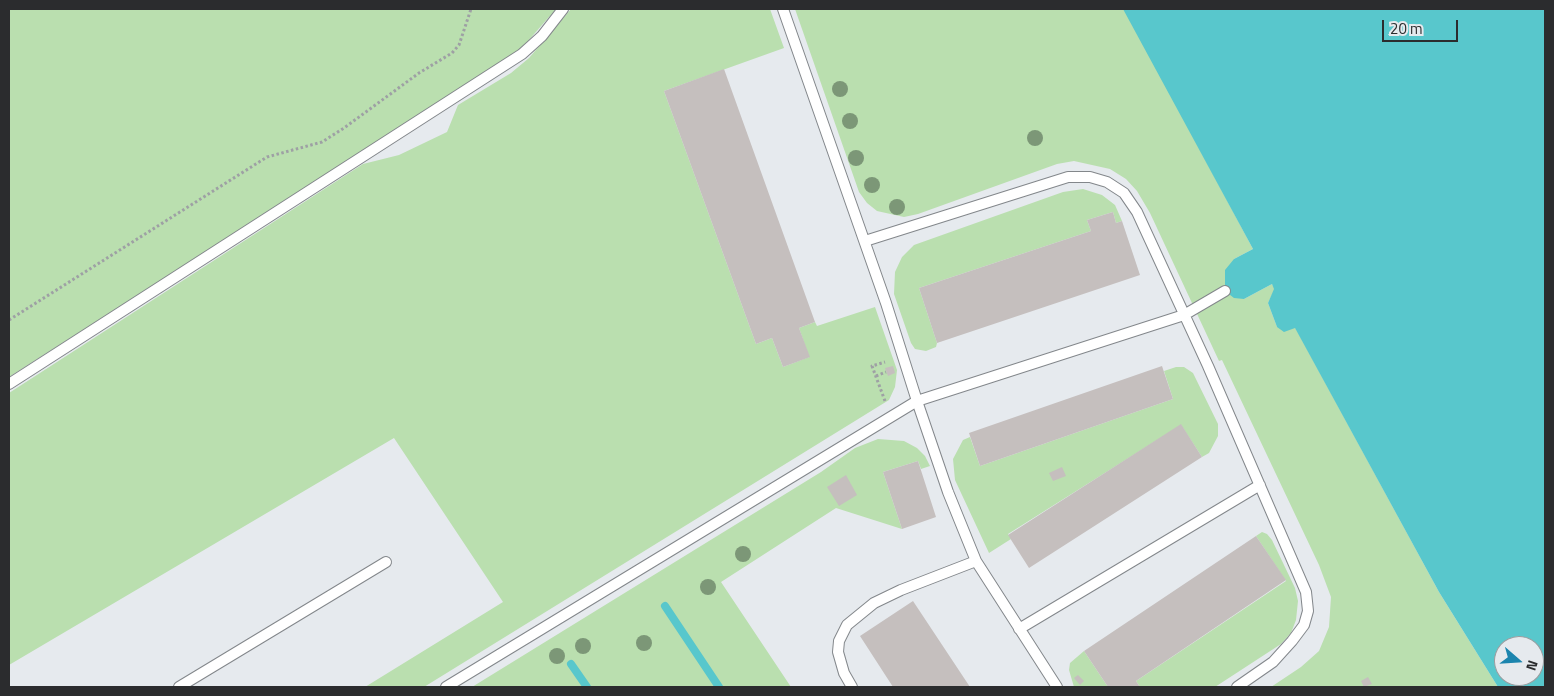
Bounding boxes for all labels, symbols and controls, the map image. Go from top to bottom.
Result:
scale bar [1384,10,1460,42]
text: 20 m [1390,17,1423,40]
north arrow [1494,636,1544,686]
text: N [1521,658,1544,674]

